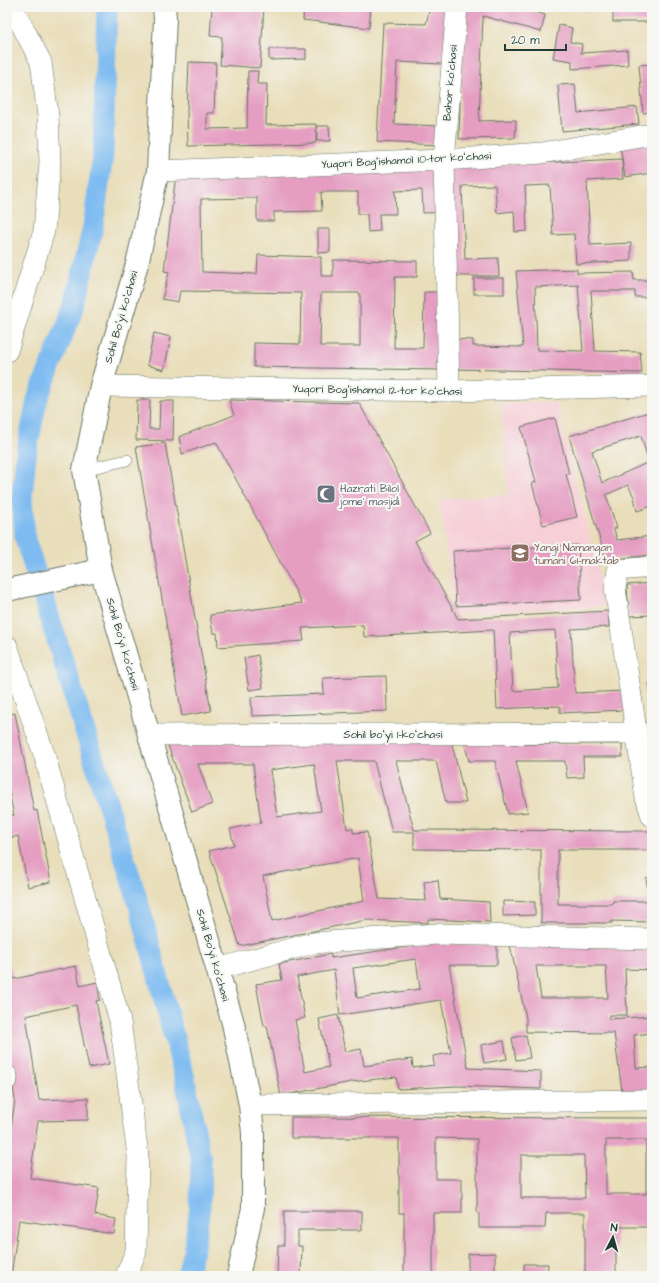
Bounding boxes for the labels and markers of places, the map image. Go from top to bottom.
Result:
place label: Hazrati Bilol jome’ masjidi [338,481,400,509]
mosque icon: Hazrati Bilol jome’ masjidi [315,483,337,505]
place label: Yangi Namangan tumani 61-maktab [534,540,619,568]
school or university icon: Yangi Namangan tumani 61-maktab [509,542,531,564]

